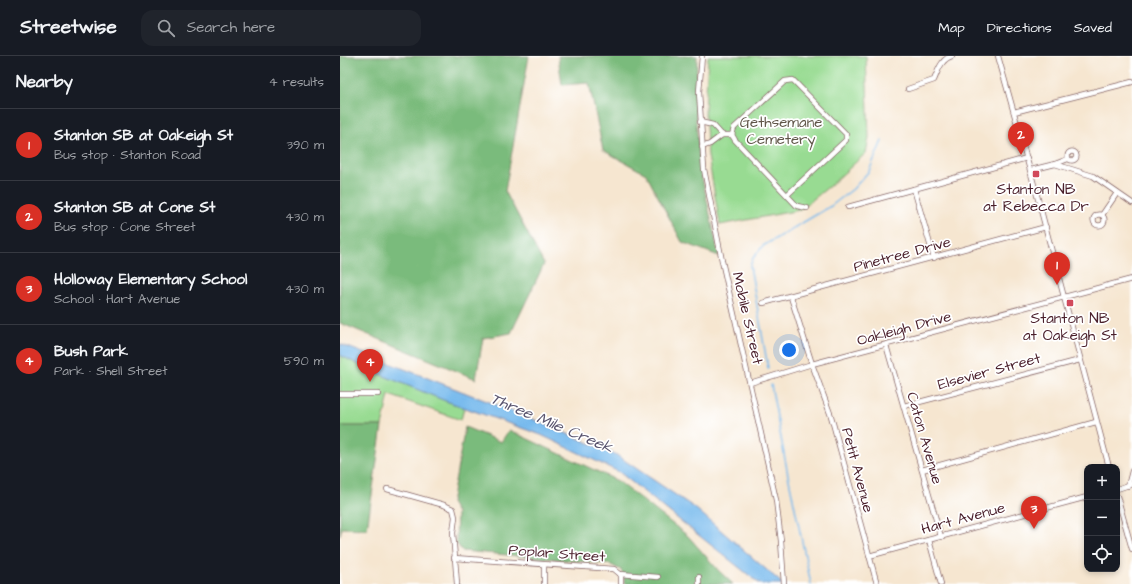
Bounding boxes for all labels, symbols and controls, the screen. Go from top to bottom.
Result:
search box [141,10,421,46]
text: Streetwise [20,14,117,41]
icon: search [155,17,177,39]
text: Search here [187,17,275,38]
text: Map [938,18,965,38]
text: Directions [987,18,1052,38]
text: Saved [1074,18,1112,38]
text: Nearby [16,70,73,94]
text: 4 results [269,73,324,91]
park label: Gethsemane Cemetery [740,112,822,151]
pin: 2 [1008,122,1034,155]
text: Stanton SB at Oakeigh St [54,125,233,146]
text: 1 [28,136,30,154]
text: 390 m [286,136,324,154]
text: Bus stop · Stanton Road [54,146,201,164]
marker: Stanton NB at Rebecca Dr [1031,169,1041,179]
place label: Stanton NB at Rebecca Dr [983,179,1089,217]
text: Stanton SB at Cone St [54,197,215,218]
text: 2 [25,208,33,226]
text: 430 m [285,208,324,226]
text: Bus stop · Cone Street [54,218,196,236]
street label: Pinetree Drive [851,231,953,278]
pin: 1 [1044,252,1070,285]
text: Holloway Elementary School [54,269,247,290]
street label: Mobile Street [727,270,768,366]
text: 3 [26,280,32,298]
text: 430 m [285,280,324,298]
text: School · Hart Avenue [54,290,180,308]
marker: Stanton NB at Oakeigh St [1065,298,1075,308]
street label: Oakleigh Drive [855,306,954,352]
place label: Stanton NB at Oakeigh St [1023,308,1117,347]
your location [779,340,799,360]
text: Bush Park [54,341,128,362]
street label: Elsevier Street [935,348,1043,395]
pin: 4 [357,349,383,382]
text: 4 [25,352,33,370]
text: 590 m [284,352,324,370]
text: Park · Shell Street [54,362,168,380]
water label: Three Mile Creek [487,387,617,459]
street label: Caton Avenue [901,390,948,487]
street label: Petit Avenue [836,425,879,515]
map controls [1084,464,1120,572]
button: + [1084,464,1120,500]
pin: 3 [1021,496,1047,529]
street label: Hart Avenue [919,497,1007,540]
button: − [1084,500,1120,536]
button: locate [1084,536,1120,572]
street label: Poplar Street [508,540,606,567]

